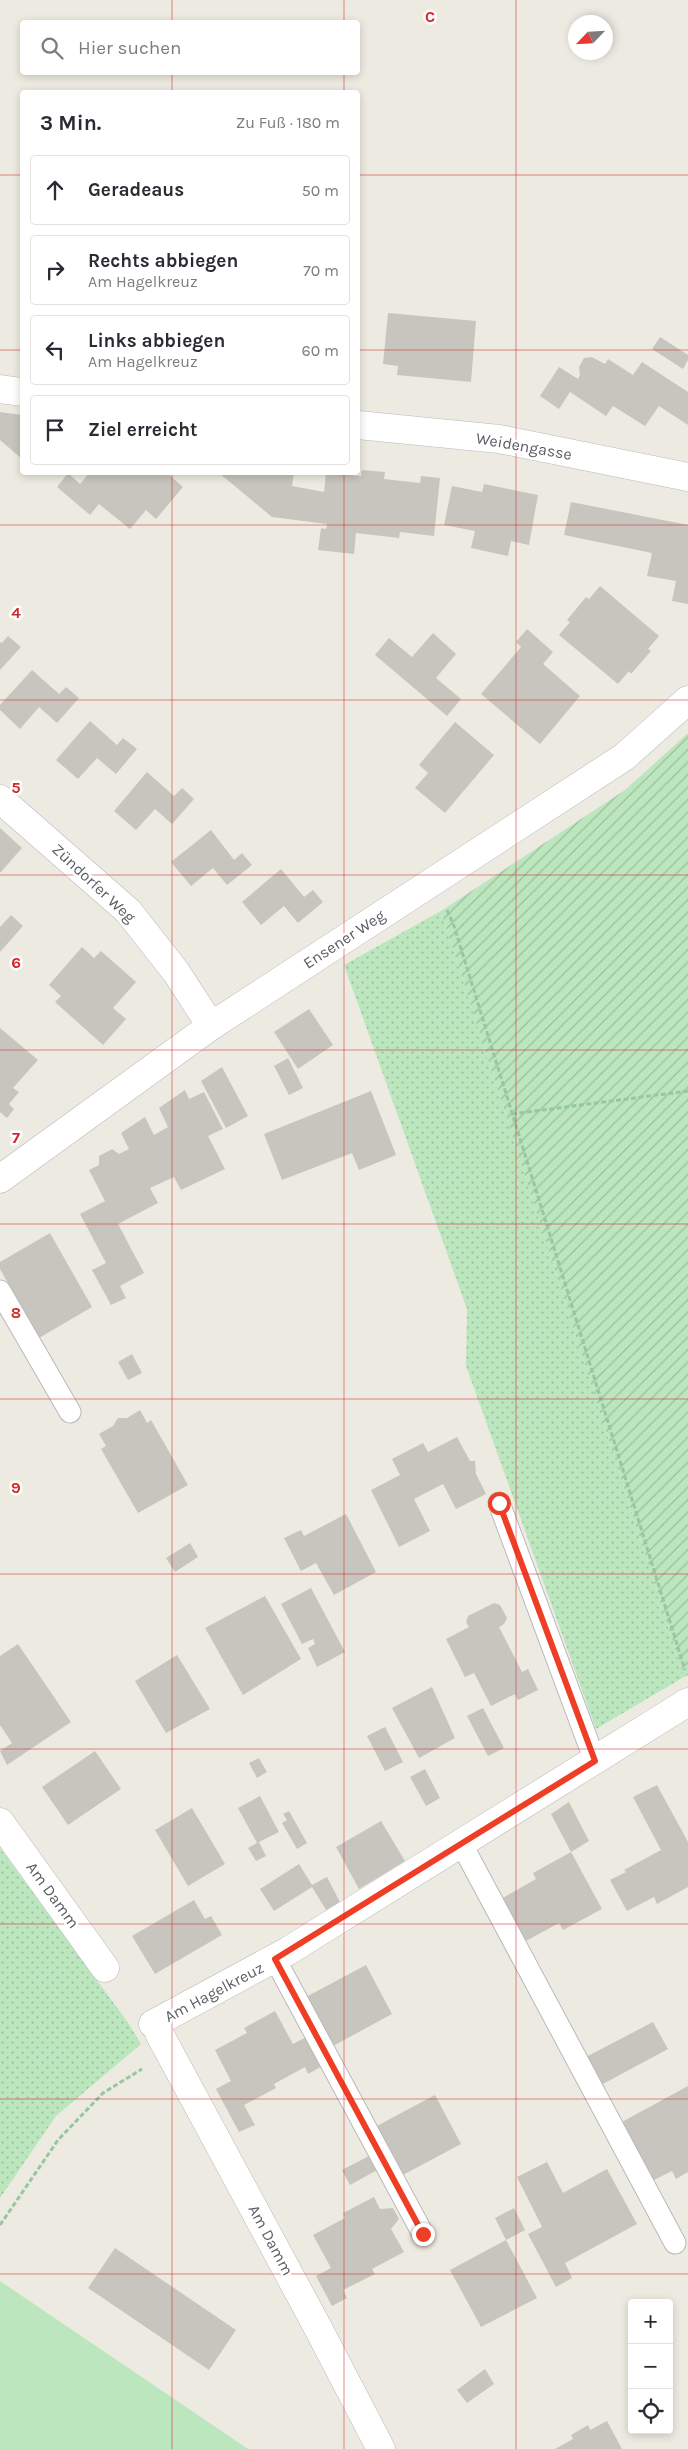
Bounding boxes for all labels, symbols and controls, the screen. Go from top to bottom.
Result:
text: C [425,7,435,26]
north arrow [568,15,613,60]
search box [20,20,360,75]
icon: search [38,34,66,62]
text: Hier suchen [78,37,181,59]
text: 3 Min. [40,111,101,135]
text: Zu Fuß · 180 m [236,113,340,132]
icon: ahead [41,176,69,204]
text: Geradeaus [88,179,184,201]
text: 50 m [302,181,339,200]
text: Rechts abbiegen [88,250,238,272]
icon: right [41,256,69,284]
text: 70 m [303,261,339,280]
text: Am Hagelkreuz [88,272,198,291]
text: Links abbiegen [88,330,225,352]
icon: left [41,336,69,364]
text: 60 m [302,341,339,360]
text: Am Hagelkreuz [88,352,198,371]
icon: arrive [41,416,69,444]
text: Ziel erreicht [88,419,198,441]
street label: Weidengasse [475,428,573,464]
text: 4 [11,603,21,622]
text: 5 [11,778,21,797]
street label: Zündorfer Weg [48,840,140,926]
street label: Ensener Weg [300,905,388,973]
text: 6 [11,953,21,972]
text: 7 [12,1128,20,1147]
text: 8 [11,1303,21,1322]
text: 9 [11,1478,21,1497]
route start [488,1492,511,1515]
street label: Am Damm [23,1858,83,1932]
street label: Am Hagelkreuz [161,1958,267,2026]
street label: Am Damm [244,2201,298,2279]
route end [412,2223,435,2246]
map controls [628,2299,673,2434]
button: + [628,2299,673,2344]
button: − [628,2344,673,2389]
button: locate [628,2389,673,2434]

